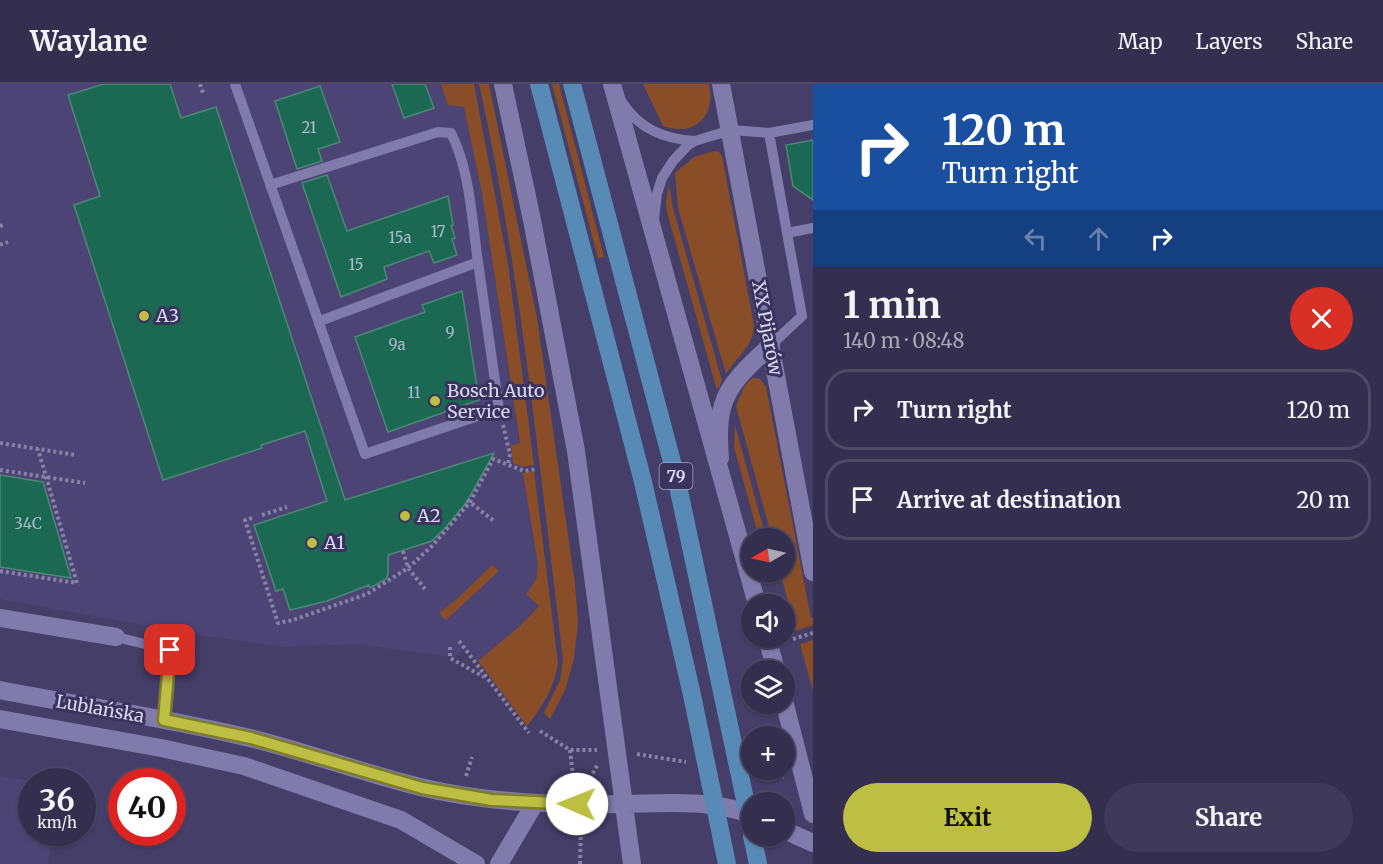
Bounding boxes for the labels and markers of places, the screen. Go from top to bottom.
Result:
place label: A3 [155,304,179,327]
marker: A3 [137,309,151,323]
place label: Bosch Auto Service [447,379,544,423]
marker: Bosch Auto Service [428,394,442,408]
place label: A2 [416,504,441,527]
marker: A2 [398,509,412,523]
place label: A1 [323,531,345,554]
marker: A1 [305,536,319,550]
pin [144,624,195,675]

